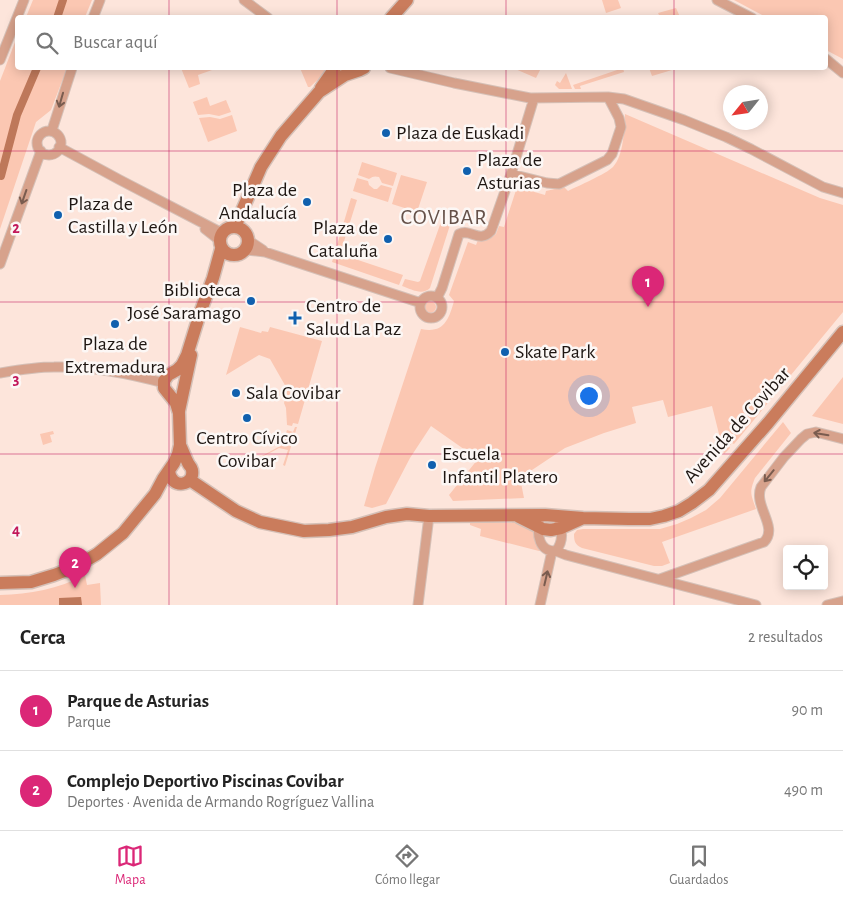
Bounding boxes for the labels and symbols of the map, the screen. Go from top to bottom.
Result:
north arrow [723,85,768,130]
one-way arrow [56,91,66,107]
place label: Plaza de Euskadi [396,123,524,143]
marker: Plaza de Euskadi [380,127,392,139]
place label: Plaza de Asturias [477,150,542,193]
marker: Plaza de Asturias [461,165,473,177]
place label: Plaza de Andalucía [219,180,297,223]
one-way arrow [19,189,28,204]
place label: Plaza de Castilla y León [68,194,178,237]
marker: Plaza de Andalucía [301,196,313,208]
district label: COVIBAR [400,206,488,228]
marker: Plaza de Castilla y León [52,209,64,221]
place label: Plaza de Cataluña [308,218,378,261]
text: 2 [12,220,20,236]
marker: Plaza de Cataluña [382,233,394,245]
pin: 1 [632,266,664,307]
place label: Biblioteca José Saramago [127,280,241,323]
marker: Biblioteca José Saramago [245,295,257,307]
place label: Centro de Salud La Paz [306,296,401,339]
marker: Centro de Salud La Paz [288,311,302,325]
marker: Plaza de Extremadura [109,318,121,330]
place label: Plaza de Extremadura [64,334,166,377]
place label: Skate Park [515,342,595,362]
marker: Skate Park [499,346,511,358]
street label: Avenida de Covibar [680,363,794,487]
text: 3 [13,371,20,387]
place label: Sala Covibar [246,383,341,403]
your location [576,383,602,409]
marker: Sala Covibar [230,387,242,399]
marker: Centro Cívico Covibar [241,412,253,424]
place label: Centro Cívico Covibar [196,428,298,471]
one-way arrow [814,429,830,439]
place label: Escuela Infantil Platero [442,444,558,487]
marker: Escuela Infantil Platero [426,459,438,471]
one-way arrow [764,469,775,482]
text: 4 [12,522,20,538]
pin: 2 [59,547,91,588]
one-way arrow [542,571,551,587]

